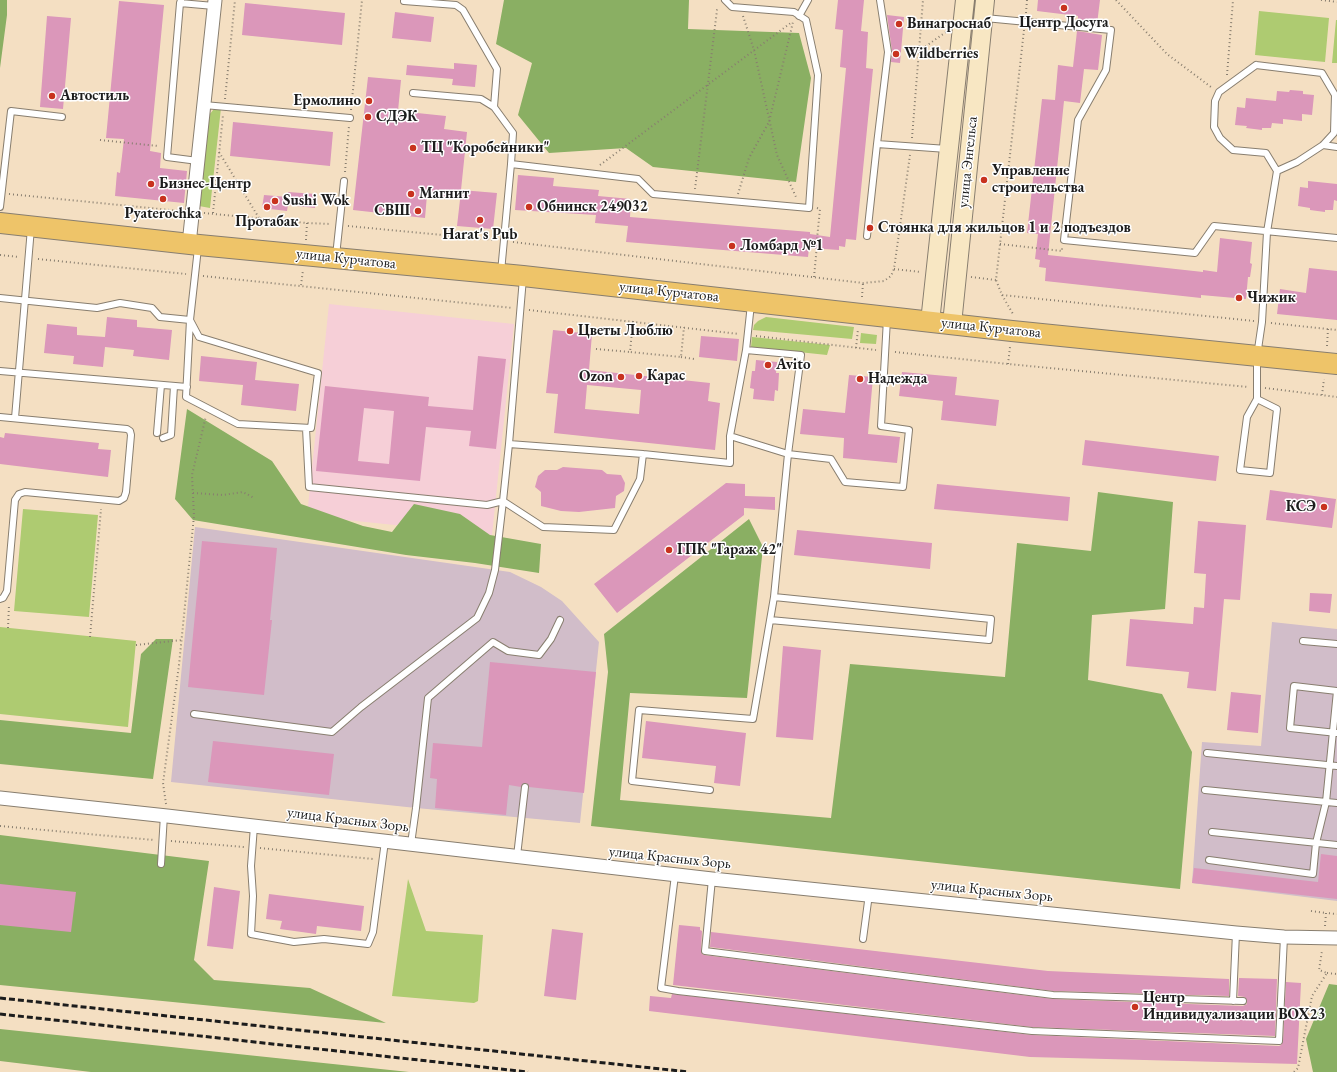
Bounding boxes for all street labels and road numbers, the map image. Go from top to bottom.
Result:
street label: улица Энгельса [954,115,982,209]
street label: улица Курчатова [295,245,397,273]
street label: улица Курчатова [618,278,720,306]
street label: улица Курчатова [940,314,1042,342]
street label: улица Красных Зорь [286,804,410,836]
street label: улица Красных Зорь [608,843,732,873]
street label: улица Красных Зорь [930,876,1054,906]

